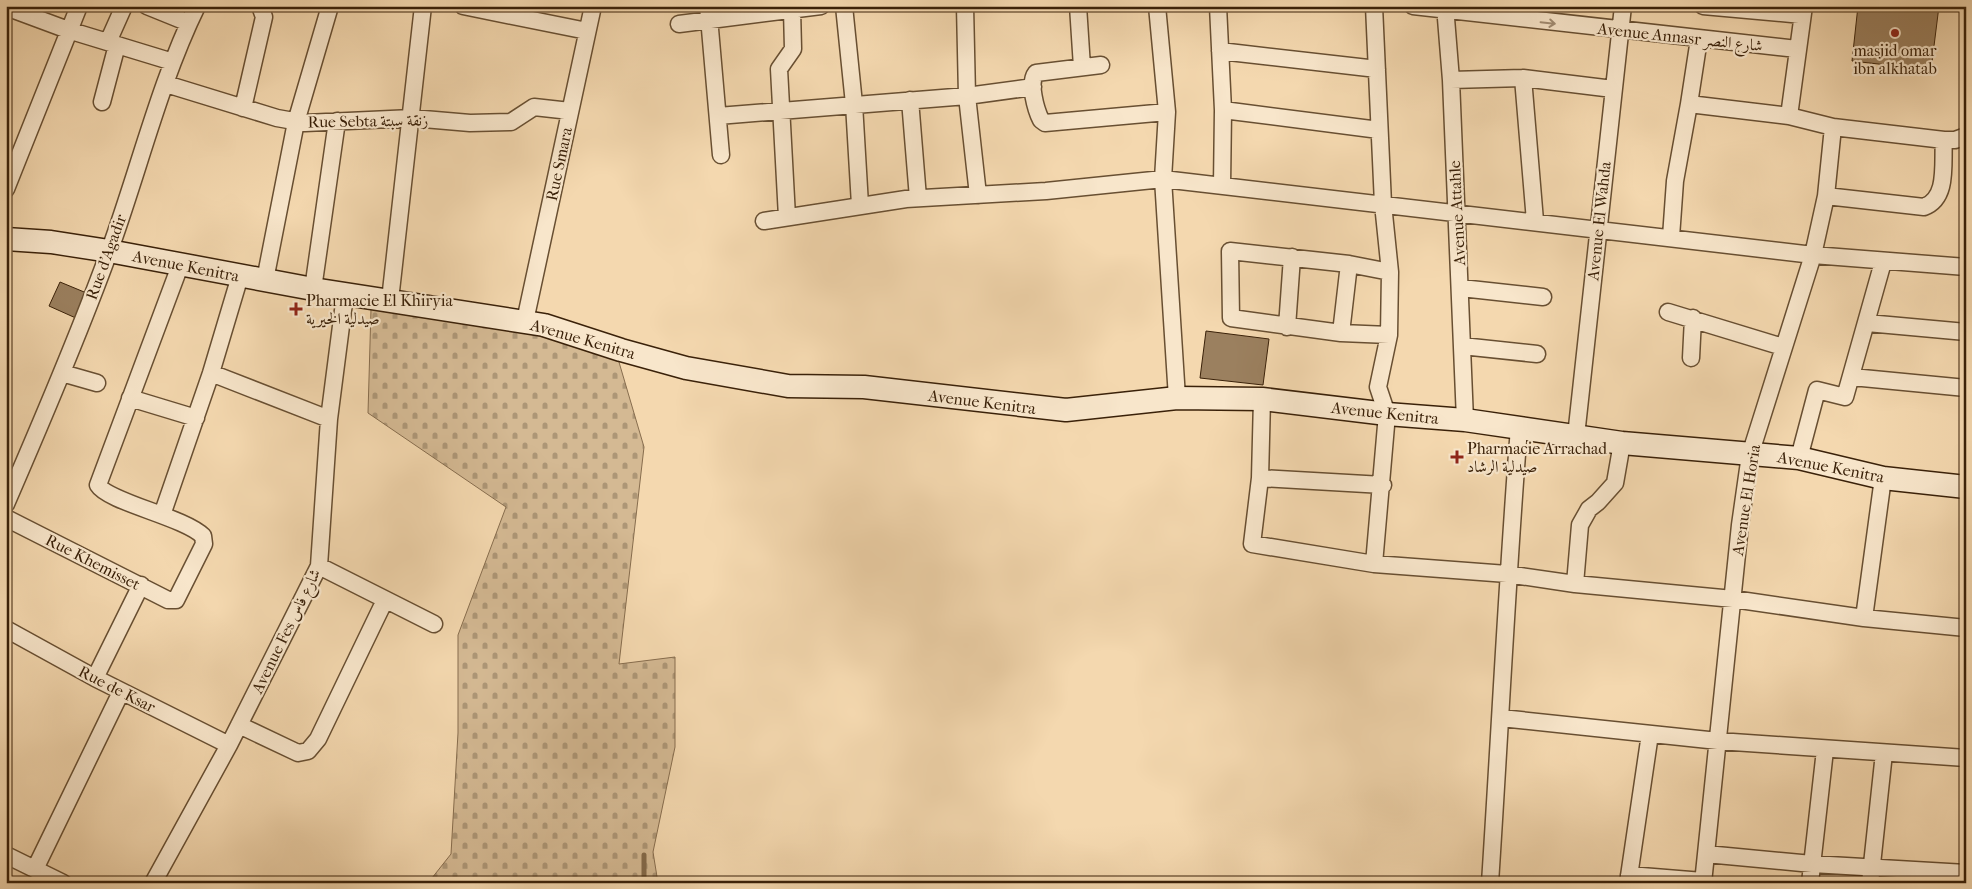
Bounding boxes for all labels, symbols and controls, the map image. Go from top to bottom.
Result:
one-way arrow [1540,18,1556,28]
street label: Avenue Annasr شارع النصر [1595,19,1764,59]
marker: masjid omar ibn alkhatab [1889,27,1901,39]
place label: masjid omar ibn alkhatab [1853,41,1937,78]
street label: Rue Sebta زنقة سبتة [308,110,428,132]
street label: Rue Smara [542,125,576,203]
street label: Avenue Attahle [1445,160,1469,267]
street label: Avenue El Wahda [1583,160,1615,283]
street label: Rue d'Agadir [82,211,130,302]
street label: Avenue Kenitra [130,246,241,286]
place label: Pharmacie El Khiryia صيدلية الخيرية [306,291,453,329]
marker: Pharmacie El Khiryia صيدلية الخيرية [290,303,302,315]
street label: Avenue Kenitra [527,315,638,363]
street label: Avenue Kenitra [926,386,1037,418]
street label: Avenue Kenitra [1329,398,1440,428]
place label: Pharmacie Arrachad صيدلية الرشاد [1467,439,1607,476]
street label: Avenue El Horia [1728,443,1764,558]
street label: Avenue Kenitra [1775,447,1886,487]
marker: Pharmacie Arrachad صيدلية الرشاد [1451,451,1463,463]
street label: Rue Khemisset [43,530,144,594]
street label: Avenue Fes شارع فاس [247,566,328,699]
street label: Rue de Ksar [75,662,159,717]

